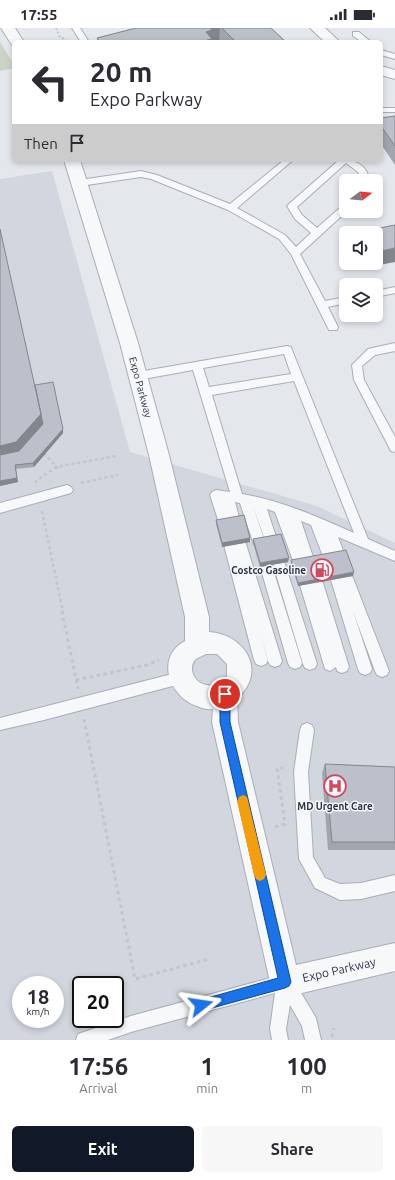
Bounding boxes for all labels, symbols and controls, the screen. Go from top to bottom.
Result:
text: 17:55 [20,6,58,23]
icon: left [24,56,76,108]
text: 20 m [90,56,152,87]
text: Expo Parkway [90,89,202,109]
icon: arrive [66,132,88,154]
text: Then [24,135,58,152]
north arrow [339,174,383,218]
map controls [339,174,383,322]
button: sound [339,226,383,270]
button: layers [339,278,383,322]
street label: Expo Parkway [127,356,154,419]
fuel station icon: Costco Gasoline [309,557,335,583]
place label: Costco Gasoline [231,565,306,576]
pin [208,677,242,711]
icon: arrive [214,683,236,705]
hospital icon: MD Urgent Care [322,773,348,799]
place label: MD Urgent Care [297,801,373,812]
street label: Expo Parkway [301,955,377,984]
speed limit sign: 20 [72,976,124,1028]
position arrow [180,984,222,1026]
text: 18 [27,985,49,1008]
text: km/h [26,1006,50,1017]
text: 17:56 [68,1053,128,1080]
text: 1 [200,1053,214,1080]
text: 100 [286,1053,327,1080]
text: Arrival [79,1081,117,1095]
text: min [196,1081,218,1095]
text: m [301,1081,312,1095]
button: Exit [12,1126,194,1172]
button: Share [202,1126,383,1172]

